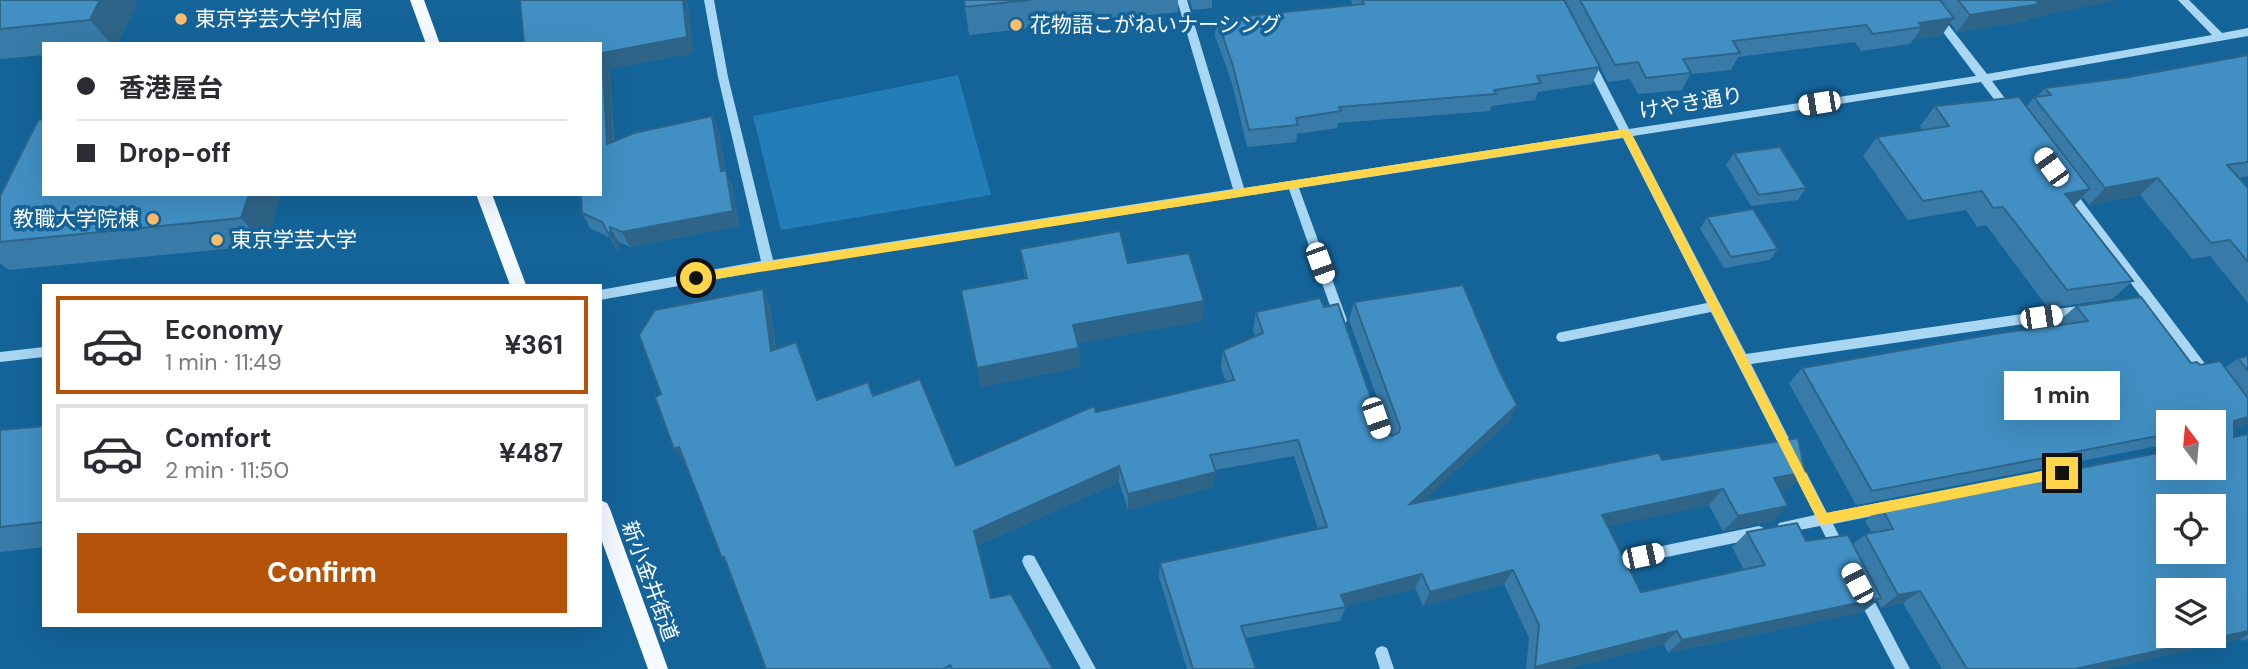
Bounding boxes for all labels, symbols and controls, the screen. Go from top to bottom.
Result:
place label: 東京学芸大学付属 [195,5,363,33]
marker: 東京学芸大学付属 [173,11,189,27]
place label: 花物語こがねいナーシング [1030,11,1282,39]
marker: 花物語こがねいナーシング [1008,17,1024,33]
text: 香港屋台 [119,71,223,105]
street label: けやき通り [1637,81,1745,125]
car [1797,89,1842,117]
text: Drop-off [119,136,231,170]
car [2031,144,2072,190]
place label: 教職大学院棟 [13,205,139,233]
marker: 教職大学院棟 [145,211,161,227]
place label: 東京学芸大学 [231,226,357,254]
marker: 東京学芸大学 [209,232,225,248]
car [1303,240,1338,286]
route start [680,262,712,294]
car [2019,304,2064,330]
text: Economy [165,313,283,347]
icon: car [81,314,144,377]
text: ¥361 [504,328,563,362]
text: 1 min · 11:49 [165,347,282,377]
callout: 1 min [2004,372,2120,420]
text: 1 min [2034,380,2090,410]
car [1360,395,1393,441]
north arrow [2156,410,2226,480]
map controls [2156,410,2226,648]
text: Comfort [165,421,271,455]
icon: car [81,422,144,485]
text: ¥487 [499,436,563,470]
text: 2 min · 11:50 [165,455,289,485]
route end [2046,457,2078,489]
button: locate [2156,494,2226,564]
street label: 新小金井街道 [615,517,685,645]
button: Confirm [77,533,567,613]
car [1621,541,1666,571]
car [1838,560,1877,606]
button: layers [2156,578,2226,648]

